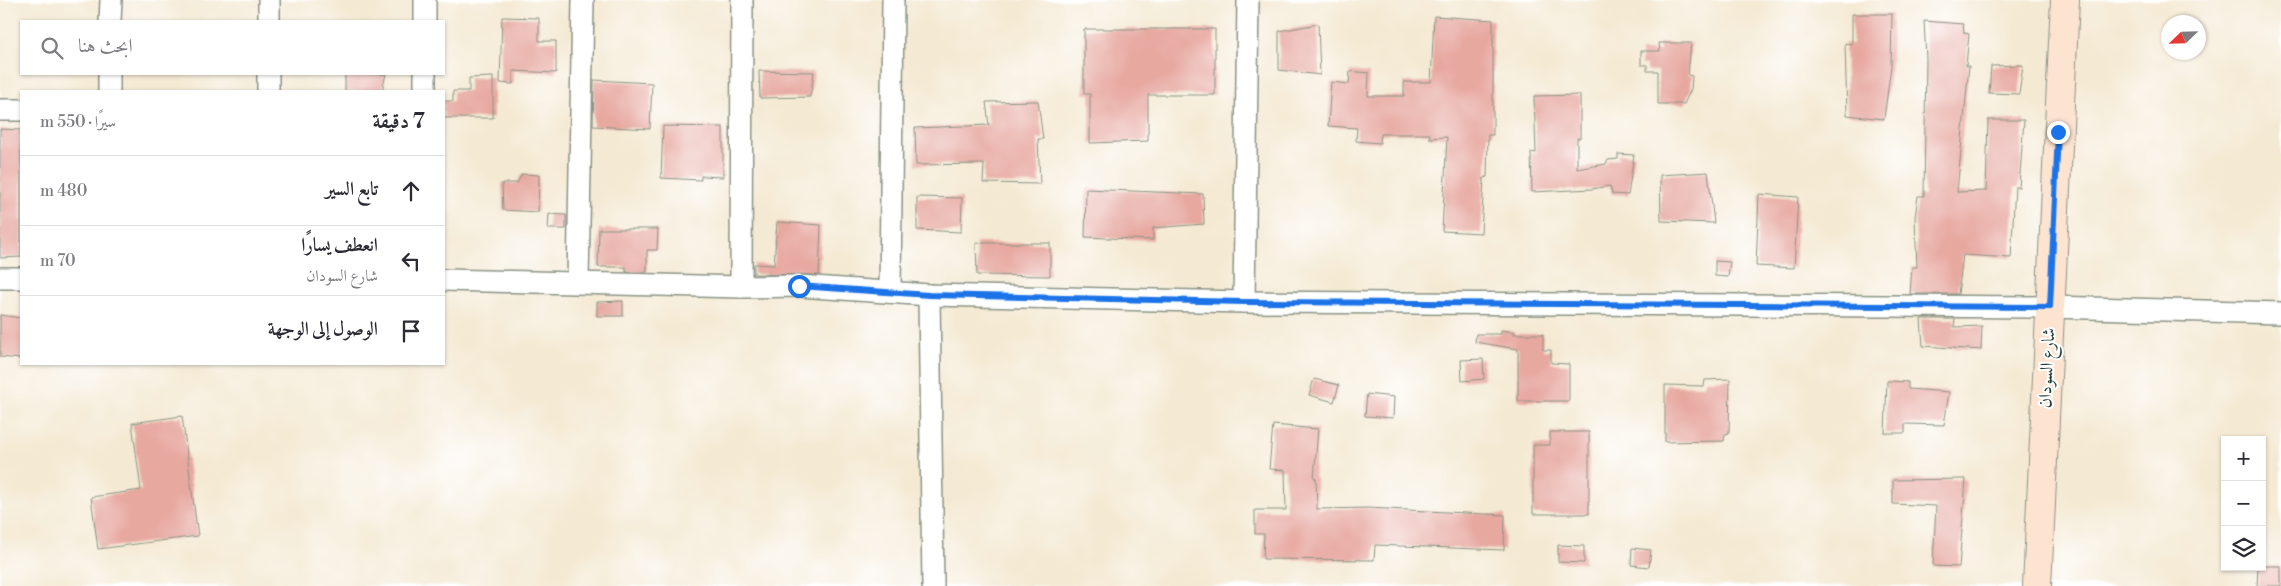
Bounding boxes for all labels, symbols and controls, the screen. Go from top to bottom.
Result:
north arrow [2161,15,2206,60]
search box [20,20,445,75]
icon: search [38,34,66,62]
text: ابحث هنا [78,34,133,58]
text: 7 دقيقة [373,109,425,135]
text: سيرًا · 550 m [40,112,116,132]
route end [2047,121,2070,144]
text: تابع السير [325,177,378,201]
icon: ahead [397,177,425,205]
text: 480 m [40,181,87,201]
text: انعطف يسارًا [301,233,378,257]
icon: left [397,247,425,275]
text: 70 m [40,251,76,271]
text: شارع السودان [306,266,378,286]
route start [788,275,811,298]
text: الوصول إلى الوجهة [268,317,378,341]
icon: arrive [397,317,425,345]
street label: شارع السودان [2033,327,2064,409]
map controls [2221,436,2266,571]
button: + [2221,436,2266,481]
button: − [2221,481,2266,526]
button: layers [2221,526,2266,571]

